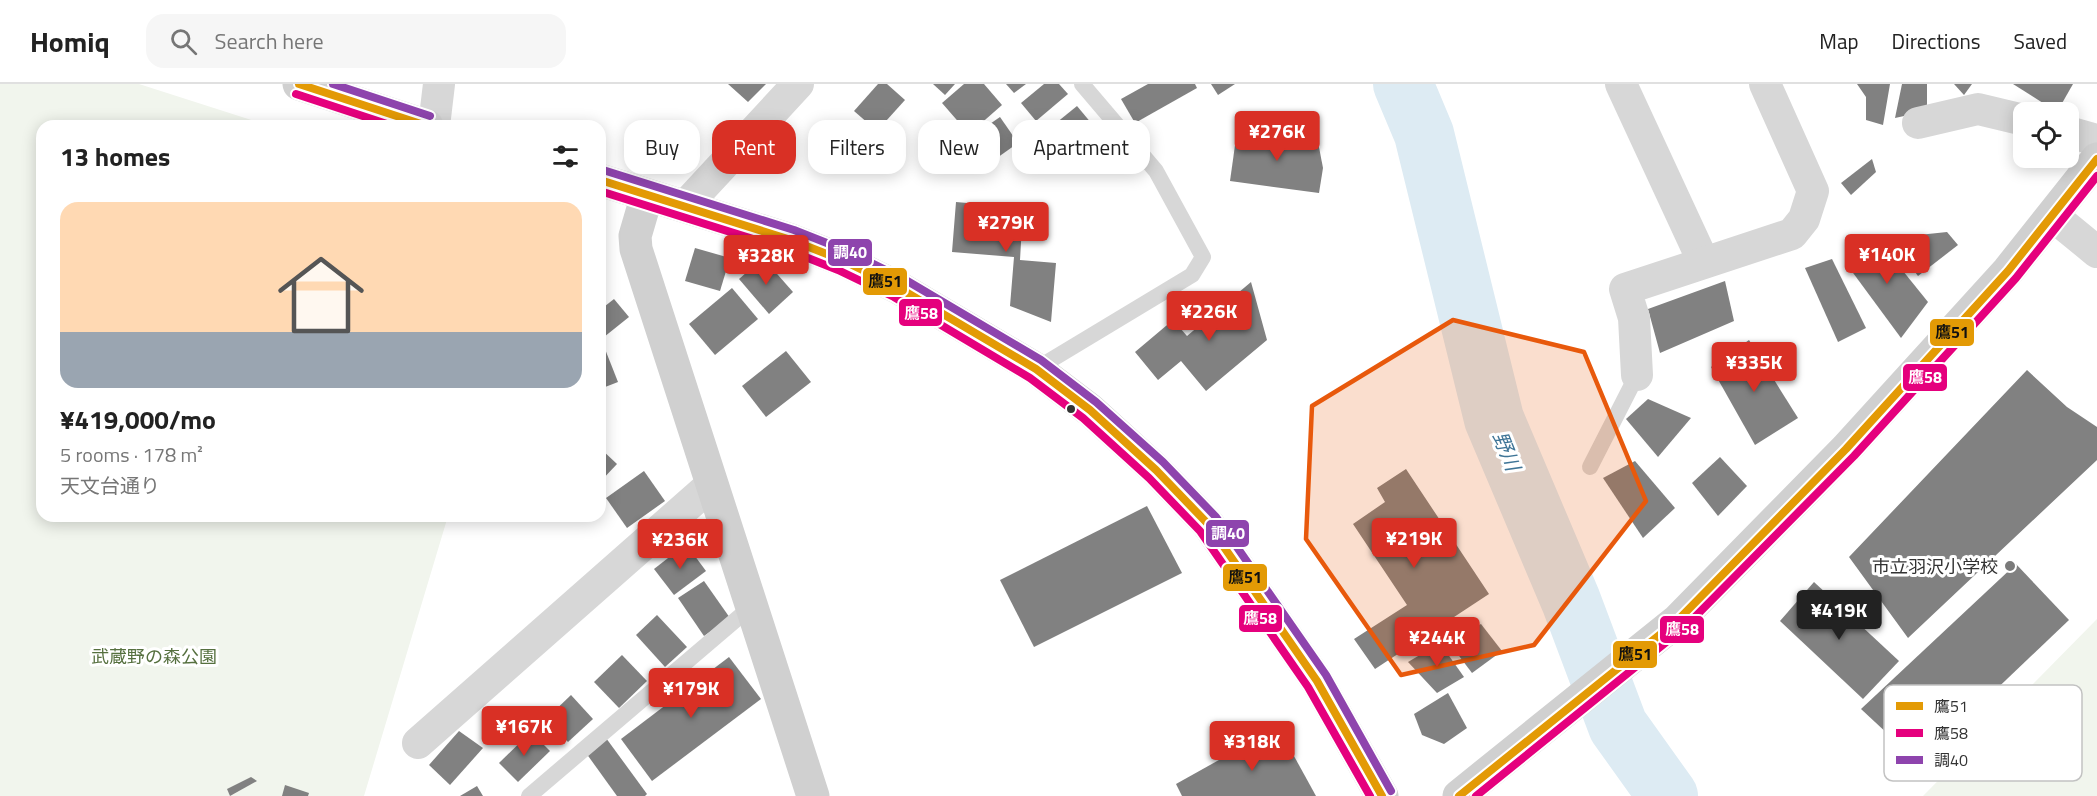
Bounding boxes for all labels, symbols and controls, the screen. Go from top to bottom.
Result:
search box [146,14,566,68]
text: Homiq [30,20,110,63]
text: Search here [215,24,324,58]
icon: search [167,25,200,58]
text: Map [1819,25,1859,57]
text: Directions [1892,25,1981,57]
text: Saved [2014,25,2067,57]
map controls [2013,102,2079,168]
button: locate [2013,102,2079,168]
pin: ¥276K [1235,111,1319,162]
text: ¥276K [1249,115,1305,146]
chip: Buy [624,120,700,174]
chip: Rent [712,120,796,174]
chip: Filters [808,120,906,174]
chip: New [918,120,1000,174]
chip: Apartment [1012,120,1150,174]
text: 13 homes [60,137,170,176]
icon: filters [549,140,582,173]
pin: ¥279K [964,202,1048,253]
text: ¥279K [978,206,1034,237]
pin: ¥140K [1845,234,1929,285]
pin: ¥328K [724,235,808,286]
line badge: 調40 [827,238,873,267]
text: ¥140K [1859,238,1915,269]
text: ¥328K [738,239,794,270]
text: 調40 [833,240,867,264]
icon: home [267,241,375,349]
line badge: 鷹51 [862,267,908,296]
text: 鷹51 [868,269,902,293]
pin: ¥226K [1167,291,1251,342]
text: ¥226K [1181,295,1237,326]
line badge: 鷹58 [898,298,943,327]
text: 鷹58 [904,301,938,325]
line badge: 鷹51 [1929,318,1975,347]
text: 鷹51 [1935,320,1969,344]
pin: ¥335K [1712,342,1796,393]
text: ¥335K [1726,346,1782,377]
line badge: 鷹58 [1902,363,1948,392]
text: 鷹58 [1908,365,1942,389]
text: ¥419,000/mo [60,400,216,439]
unlabelled marker [1065,403,1077,415]
water label: 野川 [1485,427,1530,477]
text: 5 rooms · 178 m² [60,439,203,470]
text: 天文台通り [60,470,160,501]
pin: ¥219K [1372,518,1456,569]
pin: ¥236K [638,519,722,570]
line badge: 調40 [1205,519,1250,548]
text: 調40 [1211,521,1245,545]
text: ¥219K [1386,522,1442,553]
text: ¥236K [652,523,708,554]
place label: 市立羽沢小学校 [1872,553,1998,580]
marker: 市立羽沢小学校 [2003,559,2017,573]
line badge: 鷹51 [1222,563,1268,592]
text: 鷹51 [1228,565,1262,589]
pin: ¥419K [1797,590,1881,641]
text: ¥419K [1811,594,1867,625]
line badge: 鷹58 [1238,604,1283,633]
text: 鷹58 [1243,606,1277,630]
line badge: 鷹58 [1659,615,1705,644]
pin: ¥244K [1395,617,1479,668]
text: 鷹58 [1665,617,1699,641]
text: ¥244K [1409,621,1465,652]
line badge: 鷹51 [1612,640,1658,669]
text: 鷹51 [1618,642,1652,666]
park label: 武蔵野の森公園 [91,643,217,670]
pin: ¥179K [649,668,733,719]
text: ¥179K [663,672,719,703]
legend [1884,685,2082,781]
text: 鷹51 [1934,694,1968,718]
pin: ¥167K [482,706,566,757]
text: ¥167K [496,710,552,741]
pin: ¥318K [1210,721,1294,772]
text: 鷹58 [1934,721,1968,745]
text: ¥318K [1224,725,1280,756]
text: 調40 [1934,748,1968,772]

